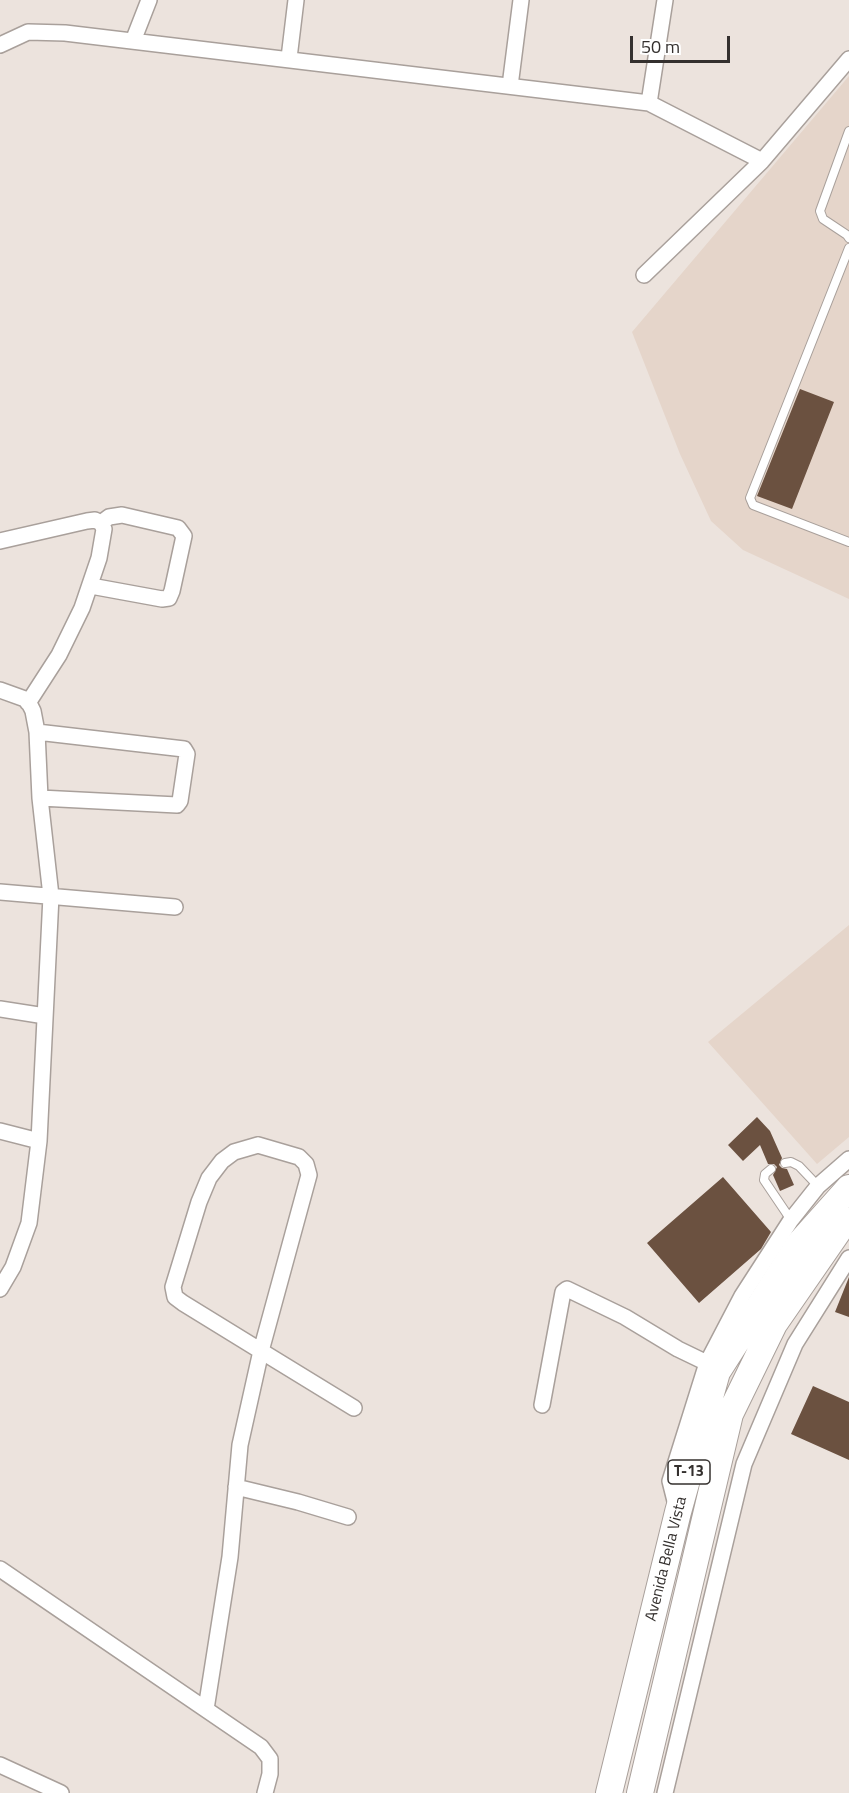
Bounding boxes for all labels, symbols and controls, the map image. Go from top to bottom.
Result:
scale bar [633,24,734,62]
text: 50 m [641,33,680,60]
road number: T-13 [668,1460,710,1484]
street label: Avenida Bella Vista [642,1495,692,1623]

